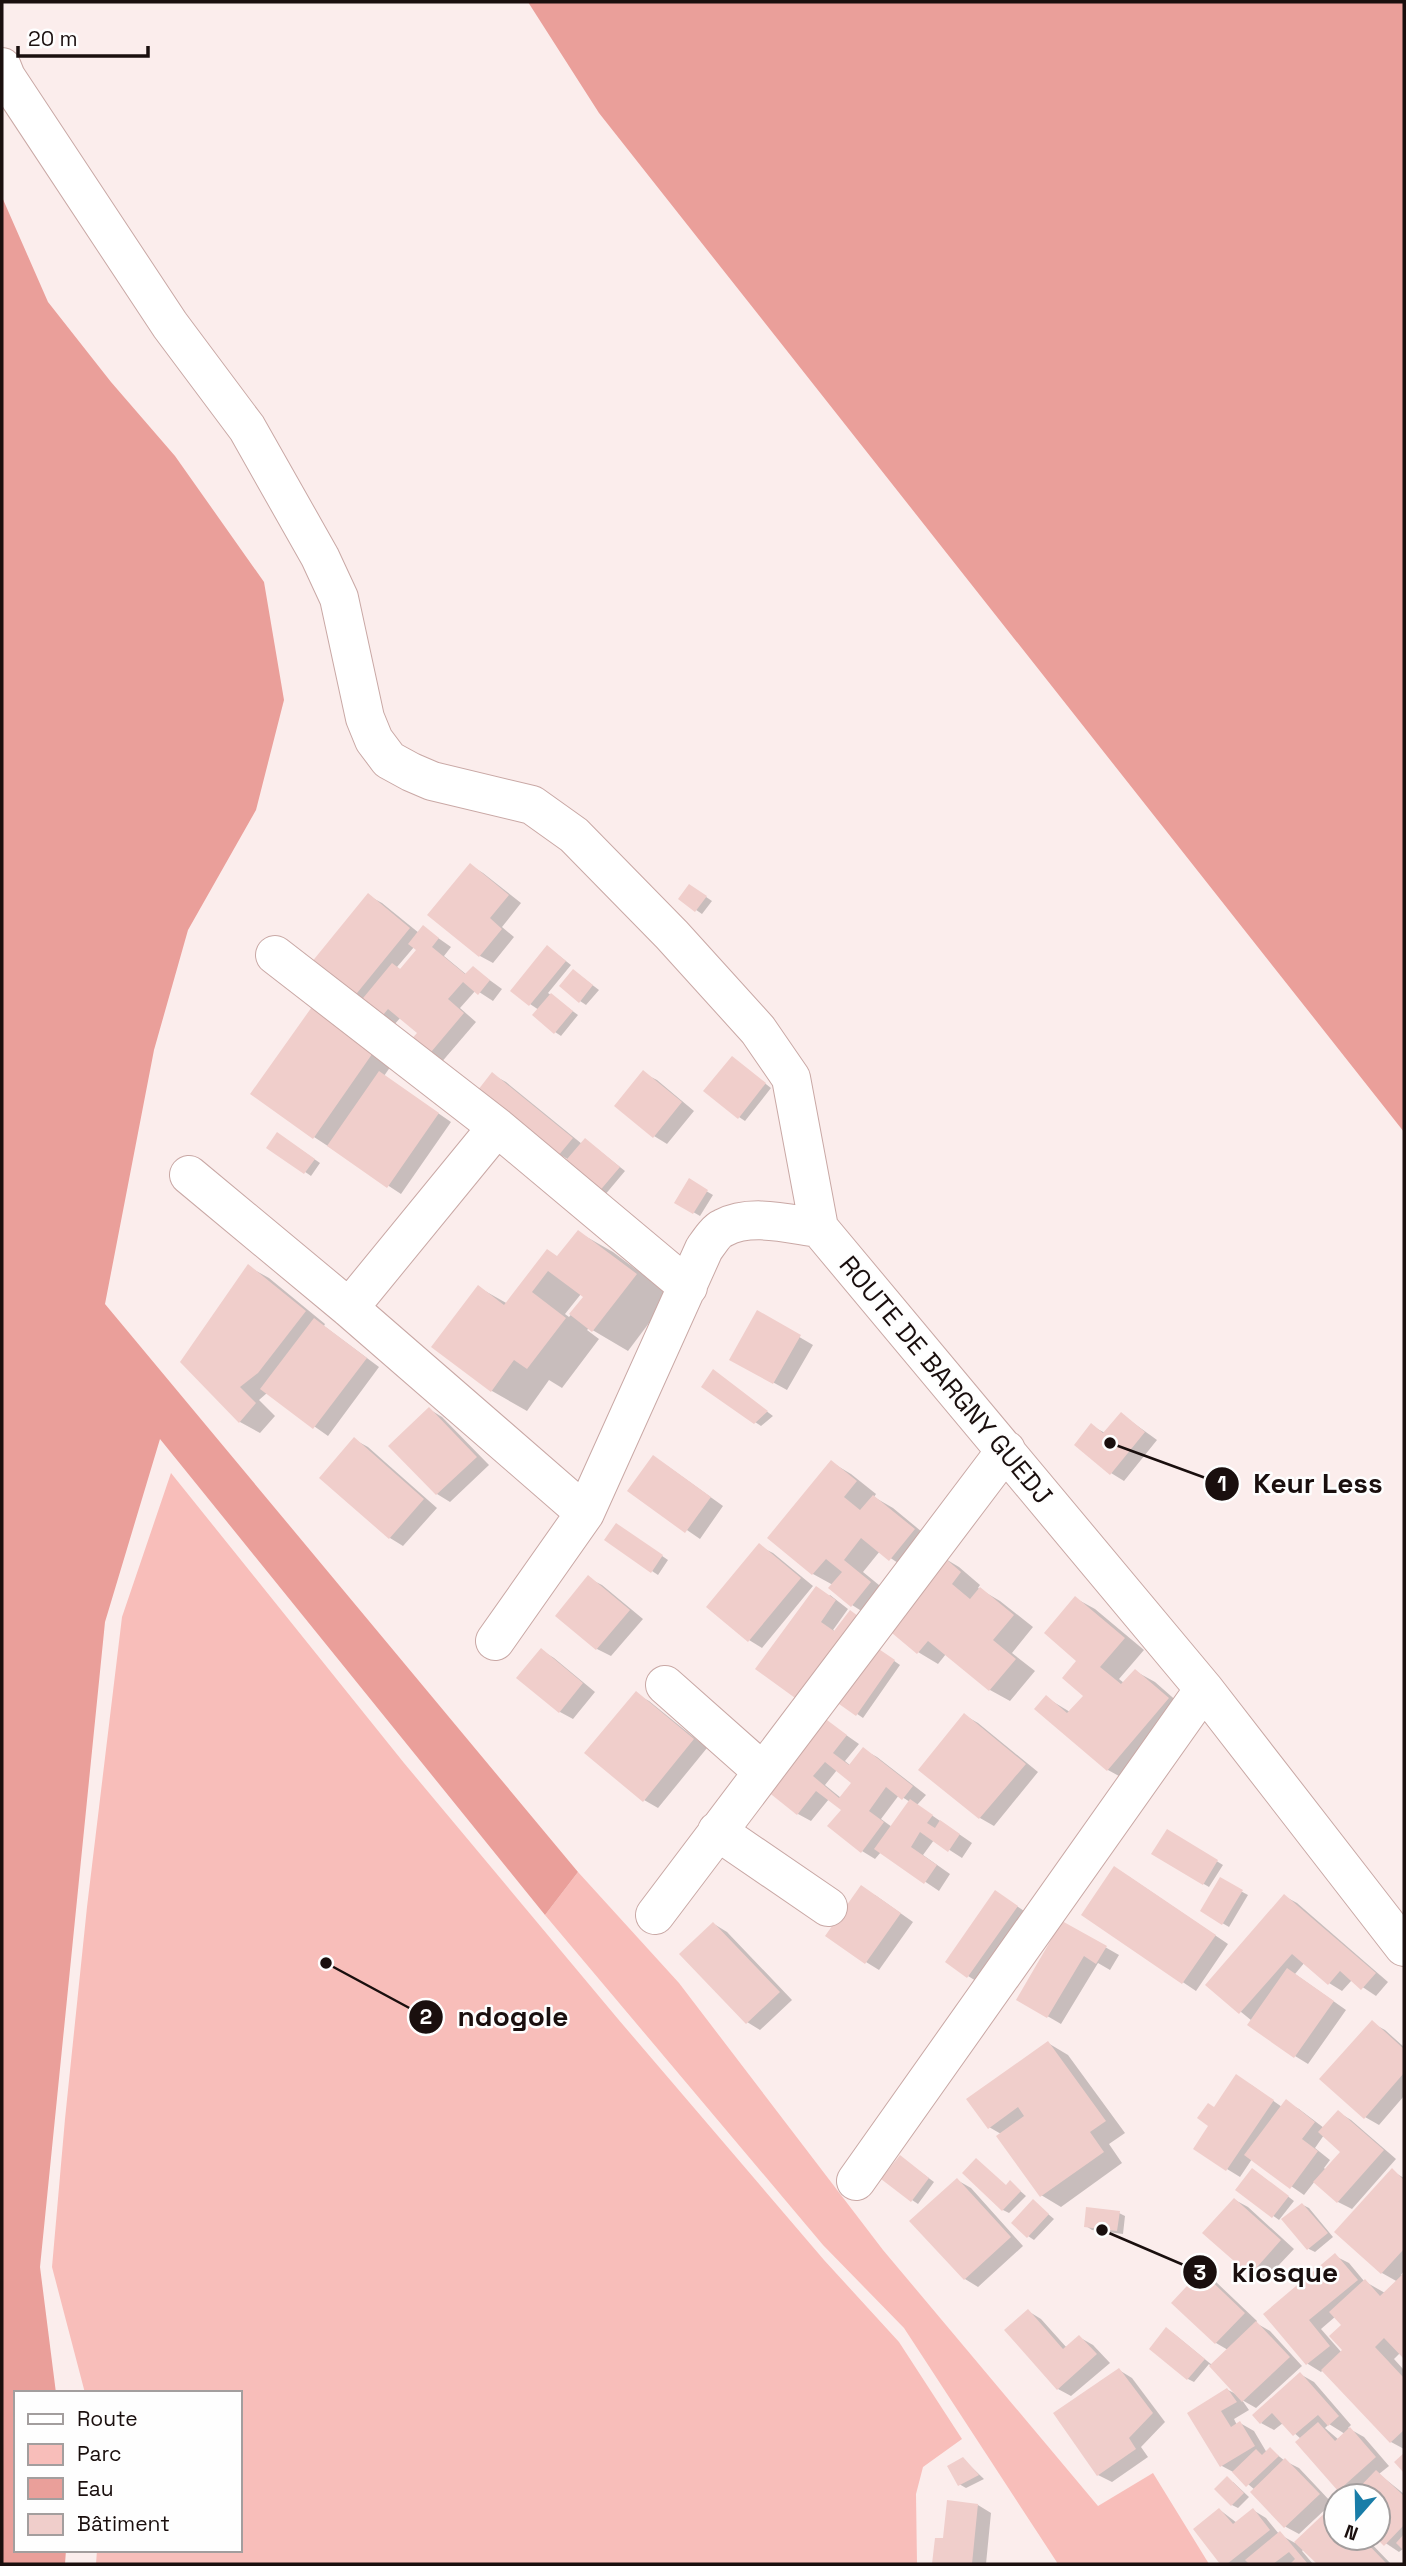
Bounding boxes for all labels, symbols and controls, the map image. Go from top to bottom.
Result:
scale bar [18,14,147,58]
text: 20 m [28,25,78,52]
street label: ROUTE DE BARGNY GUEDJ [832,1249,1060,1511]
callout: Keur Less [1205,1459,1397,1508]
text: Keur Less [1253,1465,1383,1501]
text: 1 [1217,1470,1227,1497]
callout: ndogole [409,1992,582,2041]
text: ndogole [458,1998,568,2034]
text: 2 [420,2003,432,2030]
callout: kiosque [1183,2248,1352,2297]
text: kiosque [1232,2254,1338,2290]
text: 3 [1194,2259,1206,2286]
legend [14,2391,242,2552]
text: Route [77,2405,138,2432]
text: Parc [77,2440,122,2467]
text: Eau [77,2475,114,2502]
north arrow [1322,2482,1392,2552]
text: Bâtiment [77,2510,170,2537]
text: N [1341,2519,1362,2546]

